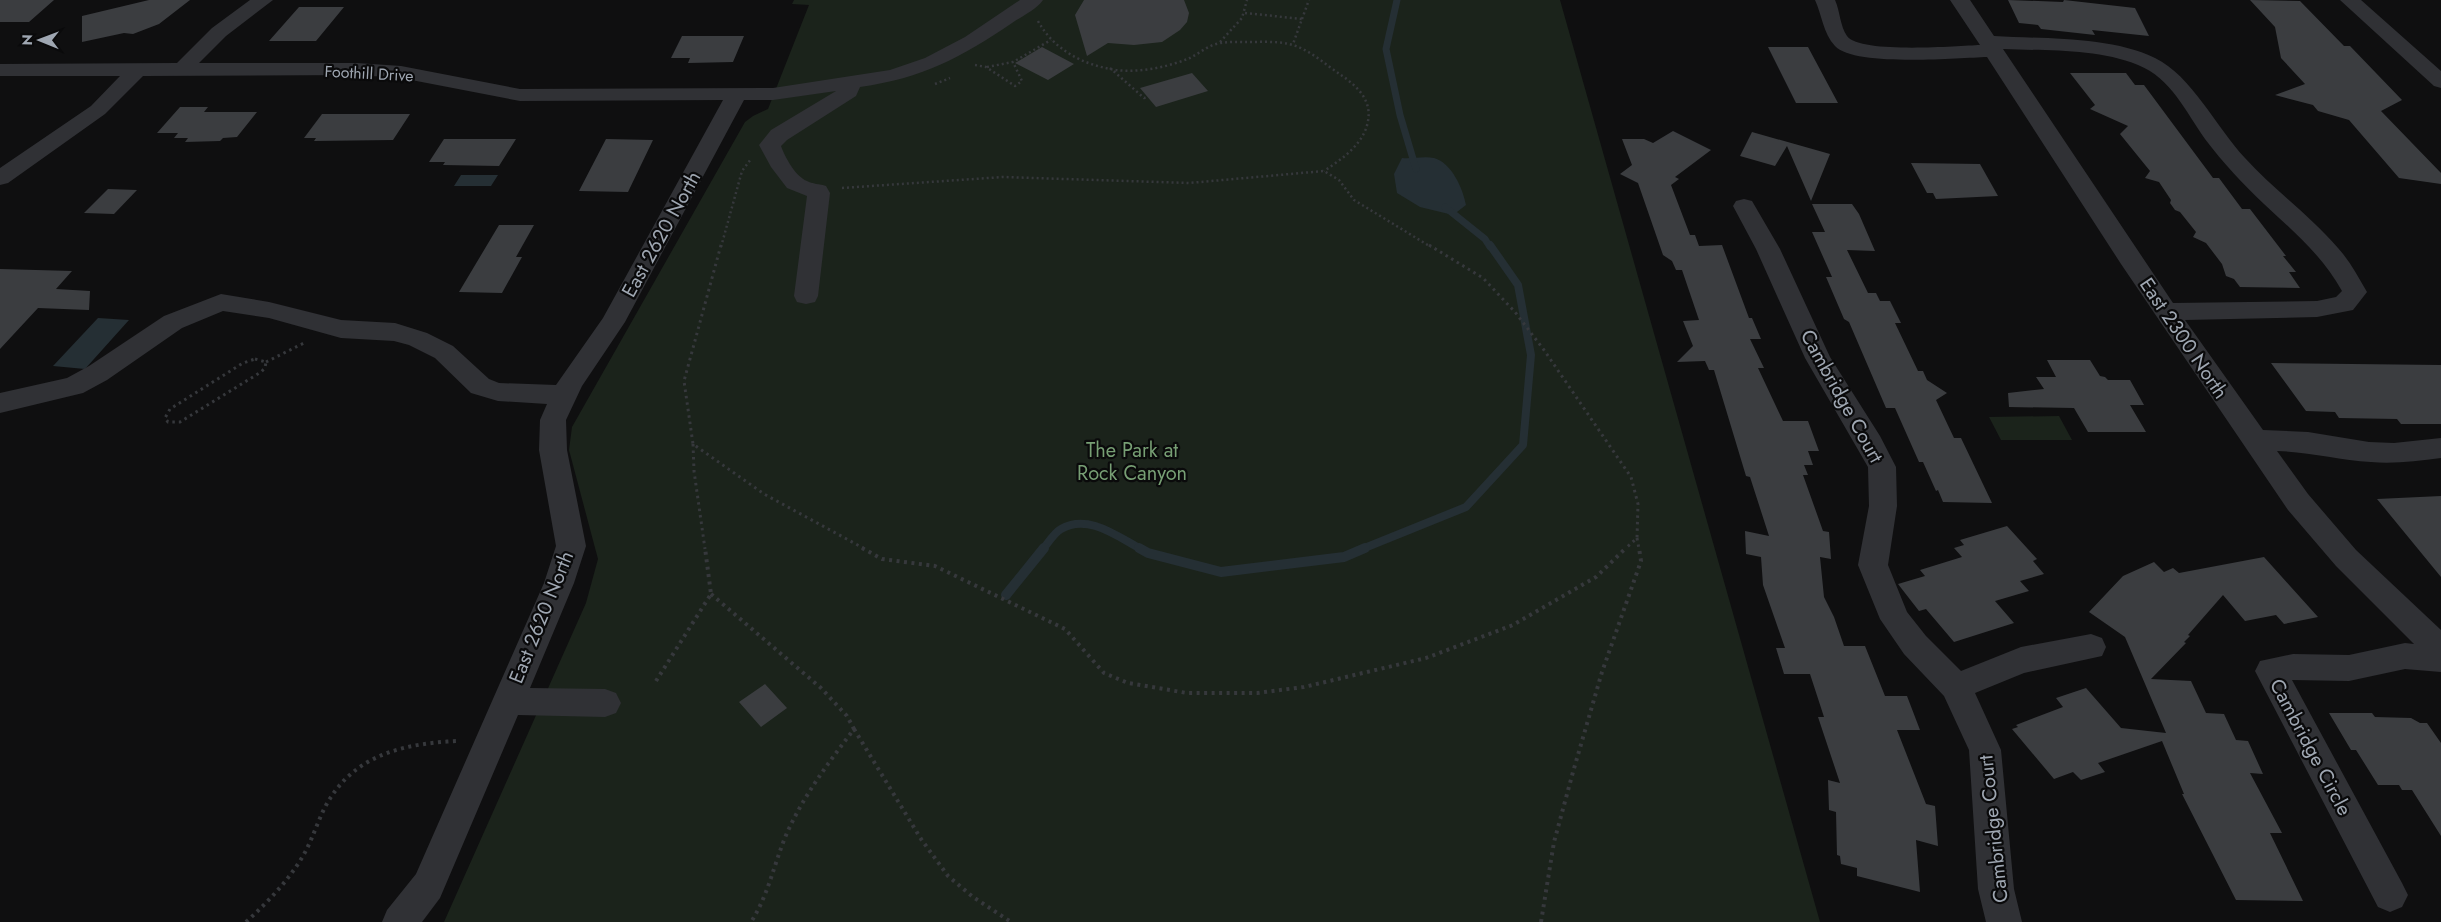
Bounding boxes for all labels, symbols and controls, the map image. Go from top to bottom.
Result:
north arrow [15,15,65,65]
text: N [17,34,37,46]
street label: Foothill Drive [324,60,414,87]
street label: East 2620 North [615,166,708,303]
street label: East 2300 North [2132,272,2235,405]
street label: Cambridge Court [1793,324,1890,468]
park label: The Park at Rock Canyon [1077,436,1187,488]
street label: East 2620 North [502,547,581,688]
street label: Cambridge Circle [2262,674,2359,821]
street label: Cambridge Court [1971,754,2016,904]

